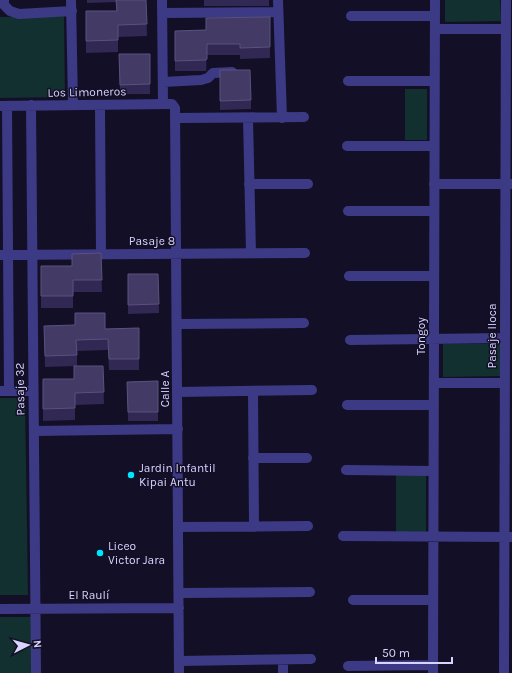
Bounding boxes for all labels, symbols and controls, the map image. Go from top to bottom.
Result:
street label: Los Limoneros [47,84,127,100]
street label: Pasaje 8 [129,234,175,248]
street label: Pasaje Iloca [485,303,499,369]
street label: Tongoy [414,317,428,355]
street label: Pasaje 32 [13,362,27,416]
street label: Calle A [158,371,172,407]
place label: Jardin Infantil Kipai Antu [139,461,216,489]
marker: Jardin Infantil Kipai Antu [126,470,136,480]
place label: Liceo Victor Jara [108,539,165,567]
marker: Liceo Victor Jara [95,548,105,558]
street label: El Raulí [68,588,110,602]
north arrow [8,625,48,665]
text: N [31,639,44,649]
scale bar [376,639,452,665]
text: 50 m [382,646,410,660]

